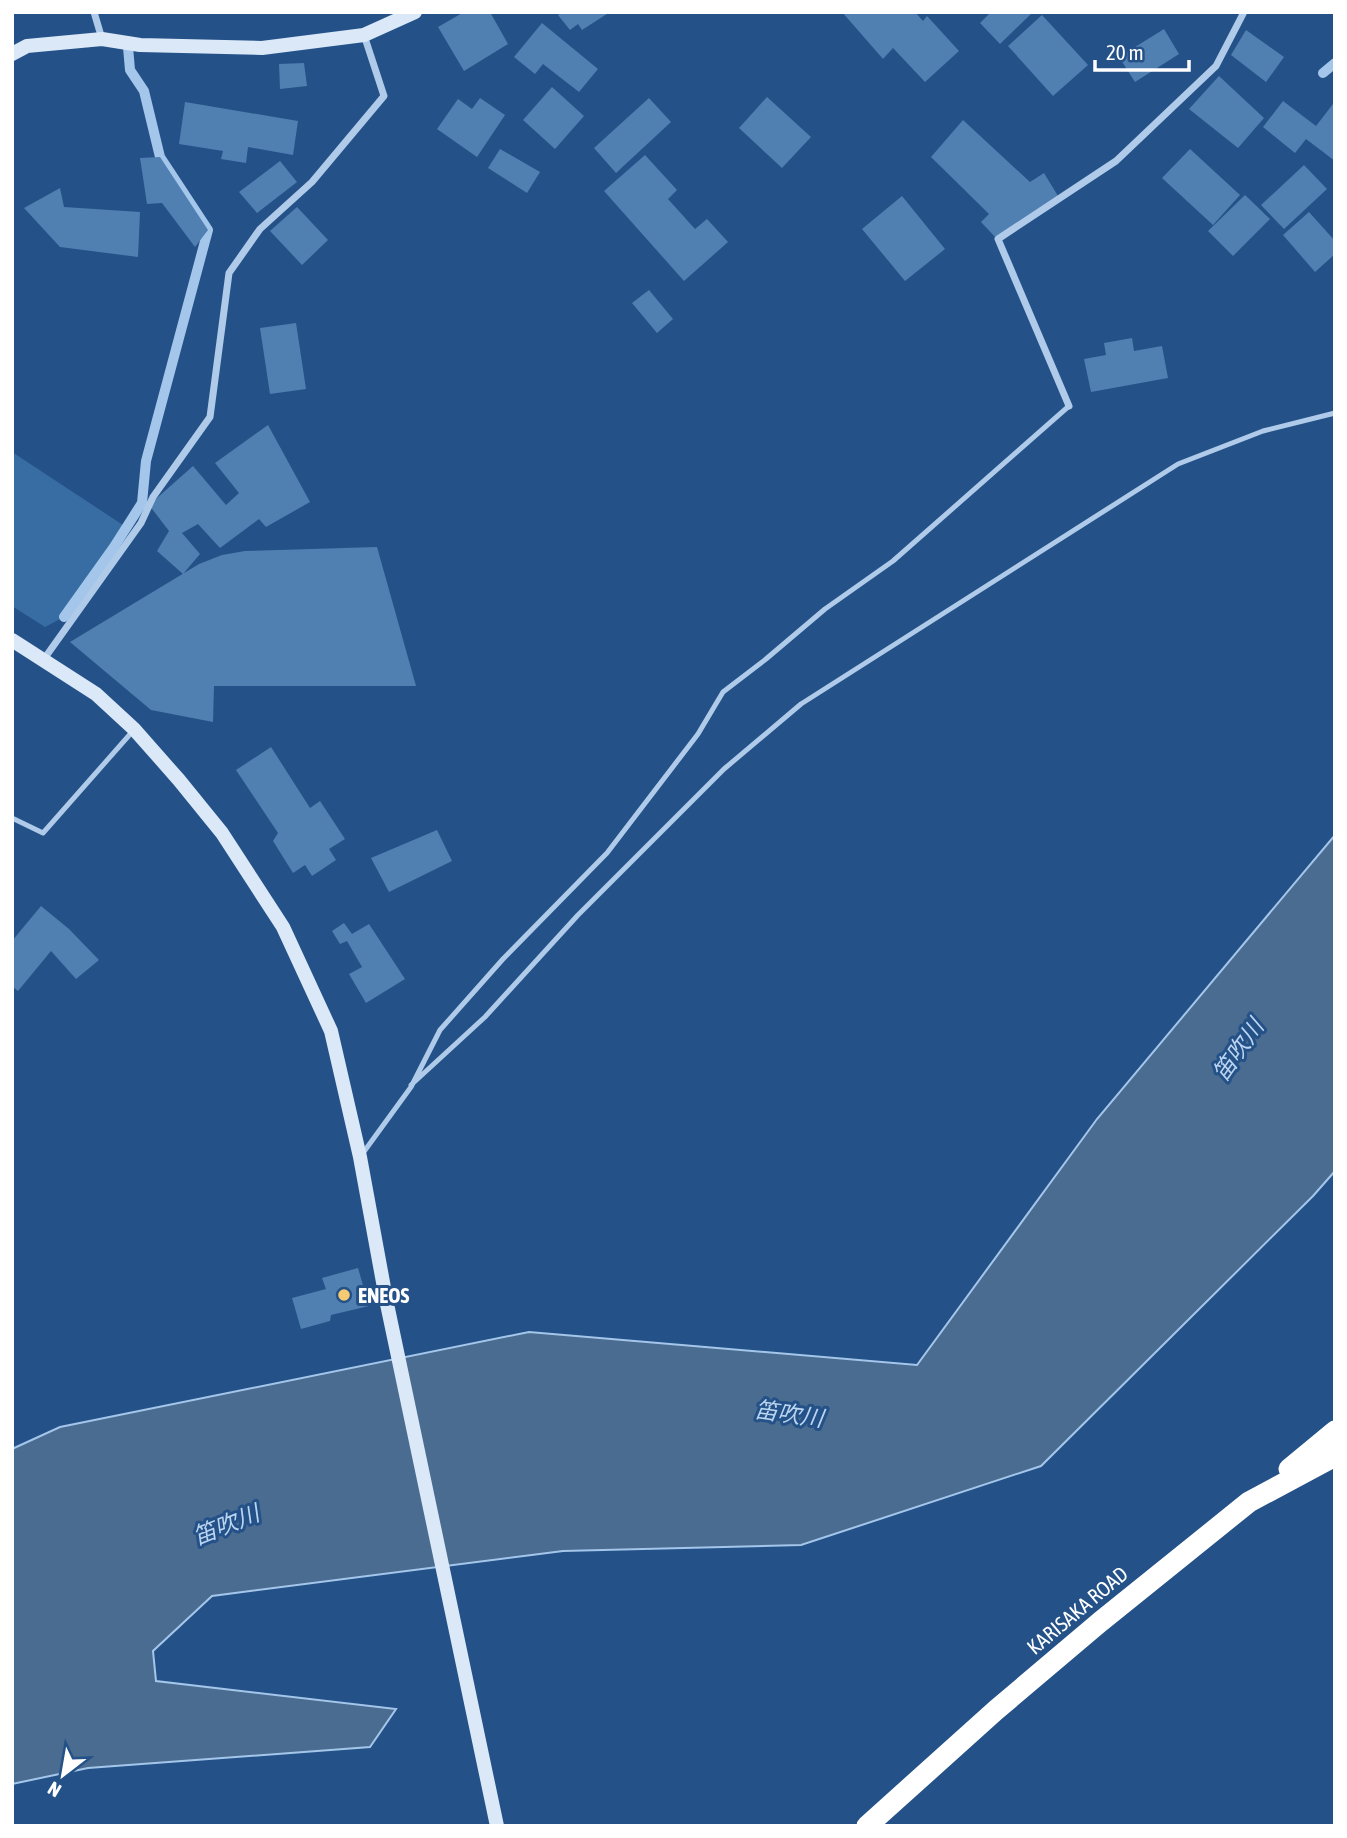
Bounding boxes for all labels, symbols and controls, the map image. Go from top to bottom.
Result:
scale bar [1095,28,1190,72]
text: 20 m [1106,40,1144,64]
water label: 笛吹川 [1208,1012,1270,1086]
place label: ENEOS [358,1283,410,1307]
marker: ENEOS [336,1287,352,1303]
water label: 笛吹川 [753,1396,828,1432]
water label: 笛吹川 [189,1499,266,1550]
street label: KARISAKA ROAD [1022,1561,1132,1659]
north arrow [28,1740,98,1810]
text: N [44,1777,65,1802]

